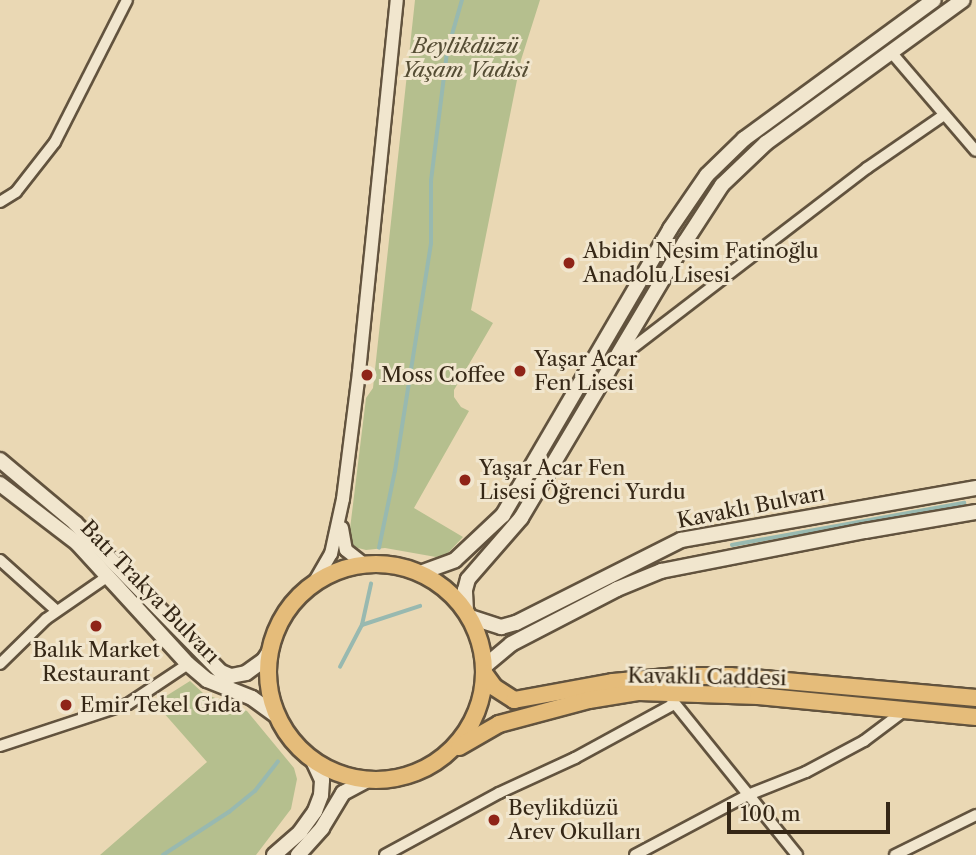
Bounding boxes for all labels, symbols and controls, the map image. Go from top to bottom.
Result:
park label: Beylikdüzü Yaşam Vadisi [401,33,529,83]
place label: Abidin Nesim Fatinoğlu Anadolu Lisesi [583,238,819,288]
marker: Abidin Nesim Fatinoğlu Anadolu Lisesi [561,255,577,271]
place label: Yaşar Acar Fen Lisesi [534,346,639,396]
place label: Moss Coffee [381,362,505,388]
marker: Yaşar Acar Fen Lisesi [512,363,528,379]
marker: Moss Coffee [359,367,375,383]
place label: Yaşar Acar Fen Lisesi Öğrenci Yurdu [479,455,686,505]
marker: Yaşar Acar Fen Lisesi Öğrenci Yurdu [457,472,473,488]
street label: Kavaklı Bulvarı [675,480,827,534]
street label: Batı Trakya Bulvarı [75,515,225,669]
marker: Balık Market Restaurant [88,618,104,634]
place label: Balık Market Restaurant [32,637,160,687]
street label: Kavaklı Caddesi [627,663,787,691]
place label: Emir Tekel Gıda [80,692,242,718]
marker: Emir Tekel Gıda [58,697,74,713]
scale bar [731,788,894,832]
place label: Beylikdüzü Arev Okulları [508,795,642,845]
text: 100 m [740,801,801,826]
marker: Beylikdüzü Arev Okulları [486,812,502,828]

